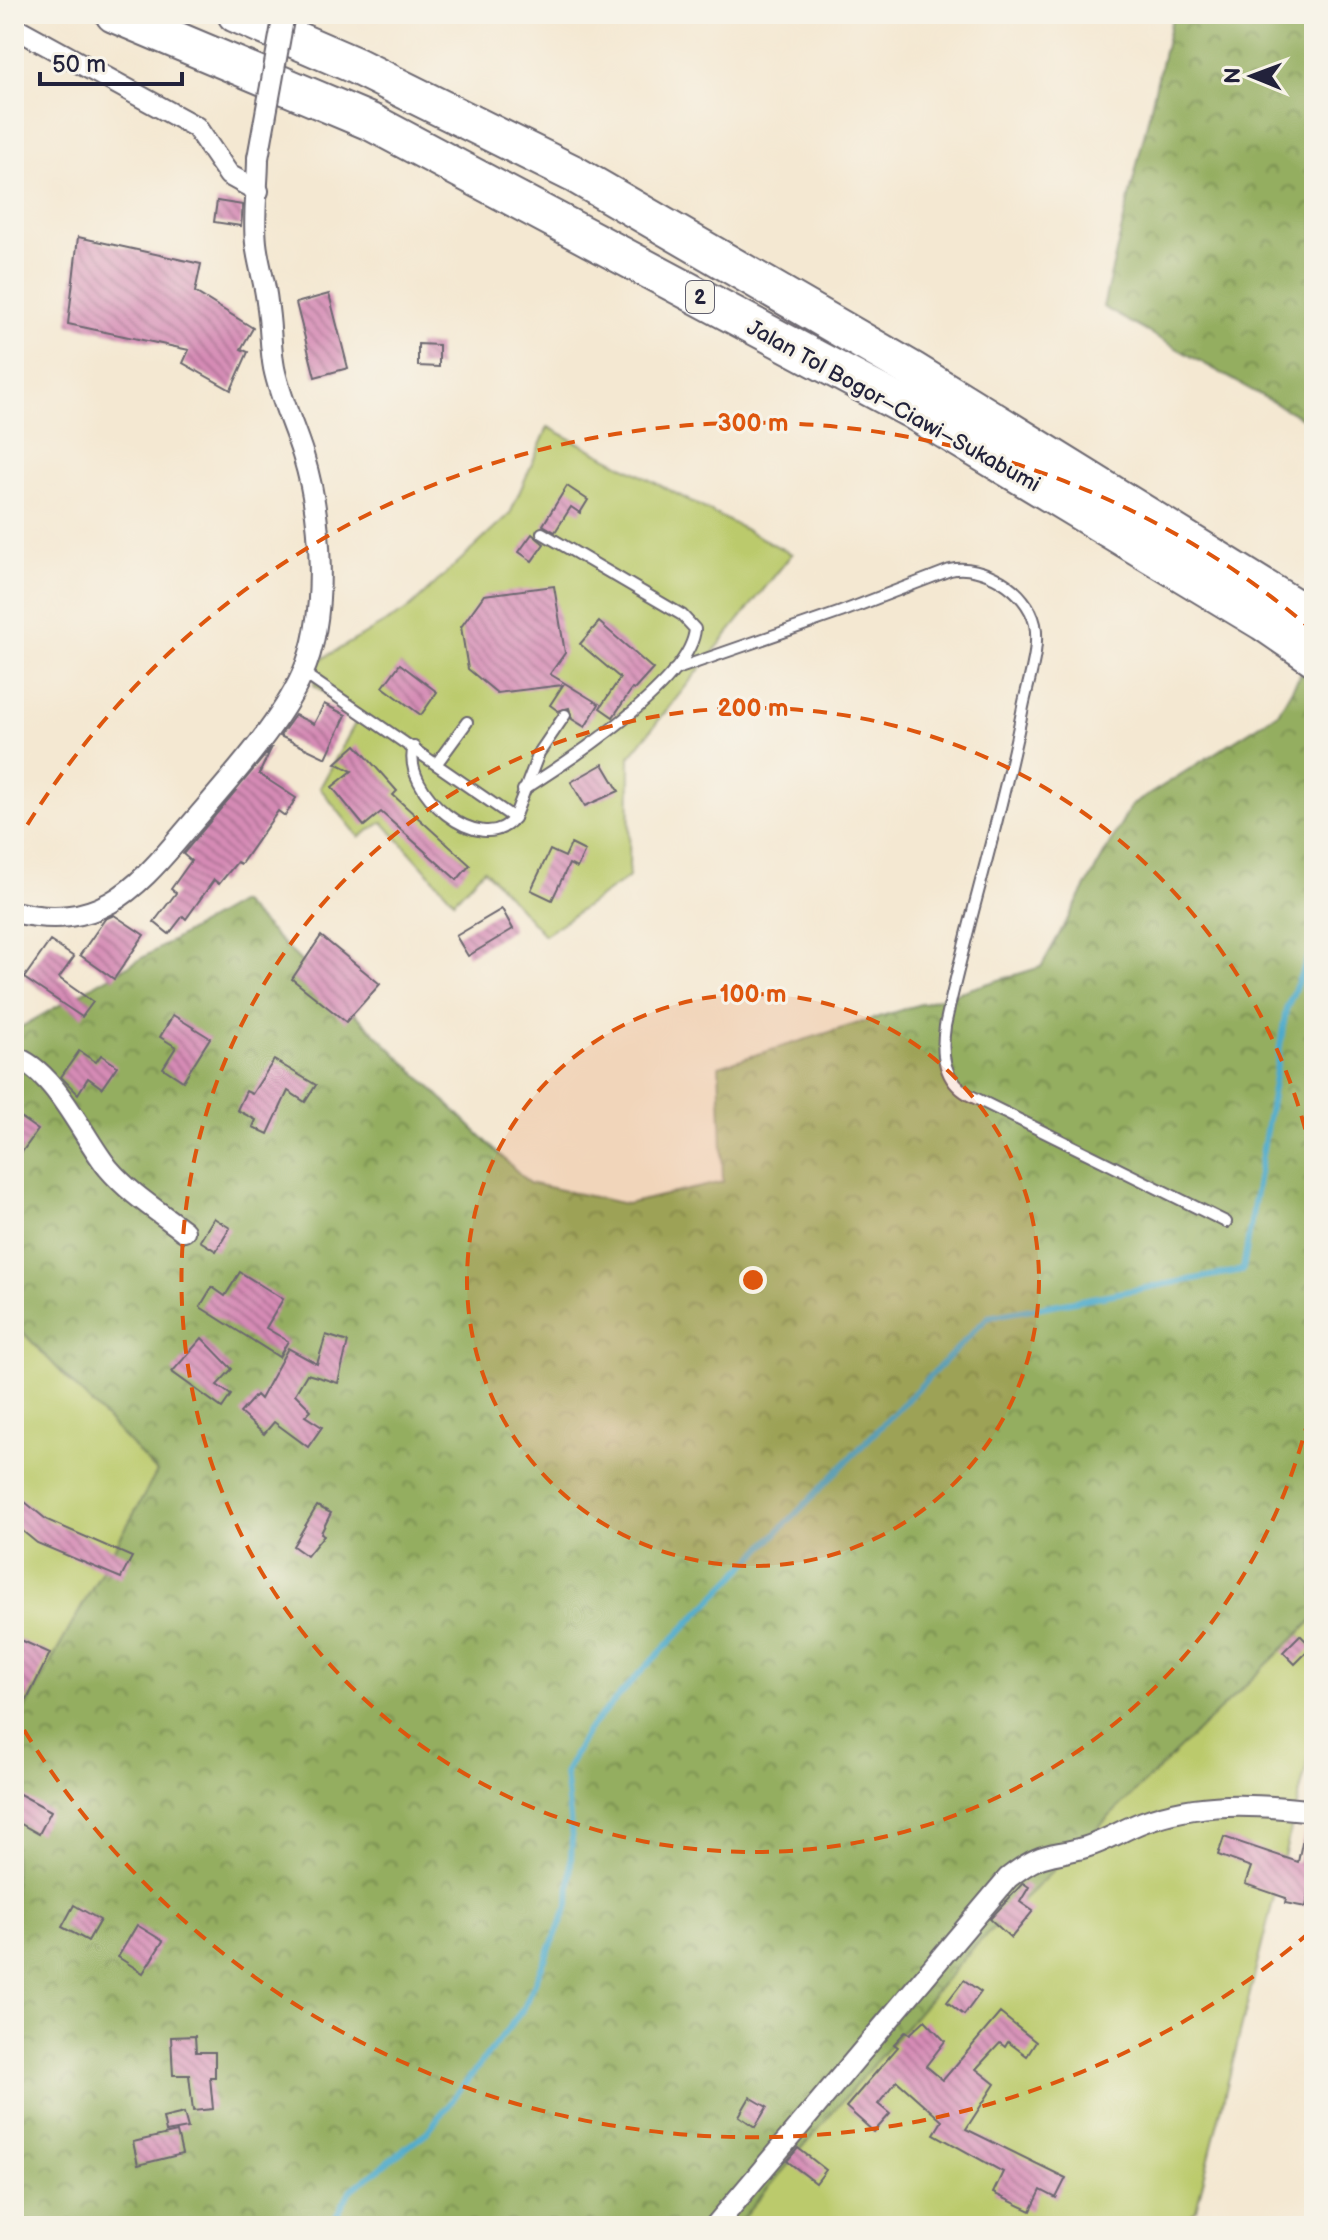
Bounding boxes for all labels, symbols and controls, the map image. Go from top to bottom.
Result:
scale bar [40,36,182,86]
north arrow [1212,36,1292,116]
text: 50 m [52,50,106,79]
text: N [1220,67,1247,84]
road number: 2 [686,281,714,313]
street label: Jalan Tol Bogor–Ciawi–Sukabumi [742,314,1045,498]
text: 300 m [718,409,788,438]
text: 200 m [718,694,788,723]
text: 100 m [720,980,786,1009]
centre of rings [739,1266,767,1294]

